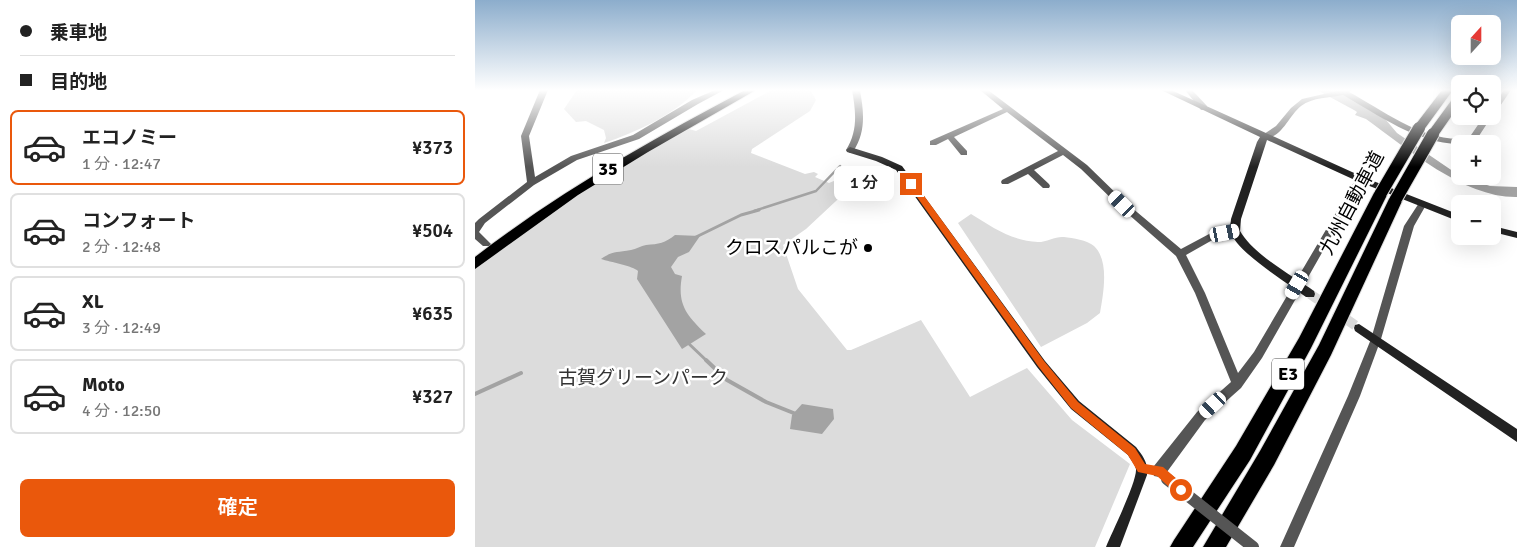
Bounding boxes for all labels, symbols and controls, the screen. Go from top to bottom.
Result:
north arrow [1451,15,1501,65]
map controls [1451,15,1501,245]
text: 乗車地 [50,21,107,45]
text: 目的地 [50,70,107,94]
button: locate [1451,75,1501,125]
icon: car [22,125,67,170]
text: エコノミー [82,126,177,150]
button: + [1451,135,1501,185]
text: ¥373 [412,136,453,160]
street label: 九州自動車道 [1315,147,1389,259]
road number: 35 [593,153,623,184]
text: 1 分 · 12:47 [82,154,161,174]
callout: 1 分 [833,166,893,202]
text: 1 分 [850,173,878,193]
route end [900,173,922,195]
car [1106,188,1137,220]
button: − [1451,195,1501,245]
icon: car [22,208,67,253]
text: コンフォート [82,209,195,233]
text: ¥504 [412,219,453,243]
car [1208,223,1241,243]
place label: クロスパルこが [725,236,858,260]
text: 2 分 · 12:48 [82,237,161,257]
marker: クロスパルこが [862,242,874,254]
car [1283,268,1310,302]
text: XL [82,290,104,314]
icon: car [22,291,67,336]
text: ¥635 [412,302,453,326]
text: 3 分 · 12:49 [82,318,161,338]
road number: E3 [1272,358,1304,389]
park label: 古賀グリーンパーク [558,366,728,390]
text: Moto [82,373,125,397]
icon: car [22,374,67,419]
text: ¥327 [412,385,453,409]
car [1196,389,1229,421]
text: 4 分 · 12:50 [82,401,161,421]
button: 確定 [20,479,455,537]
route start [1170,479,1192,501]

